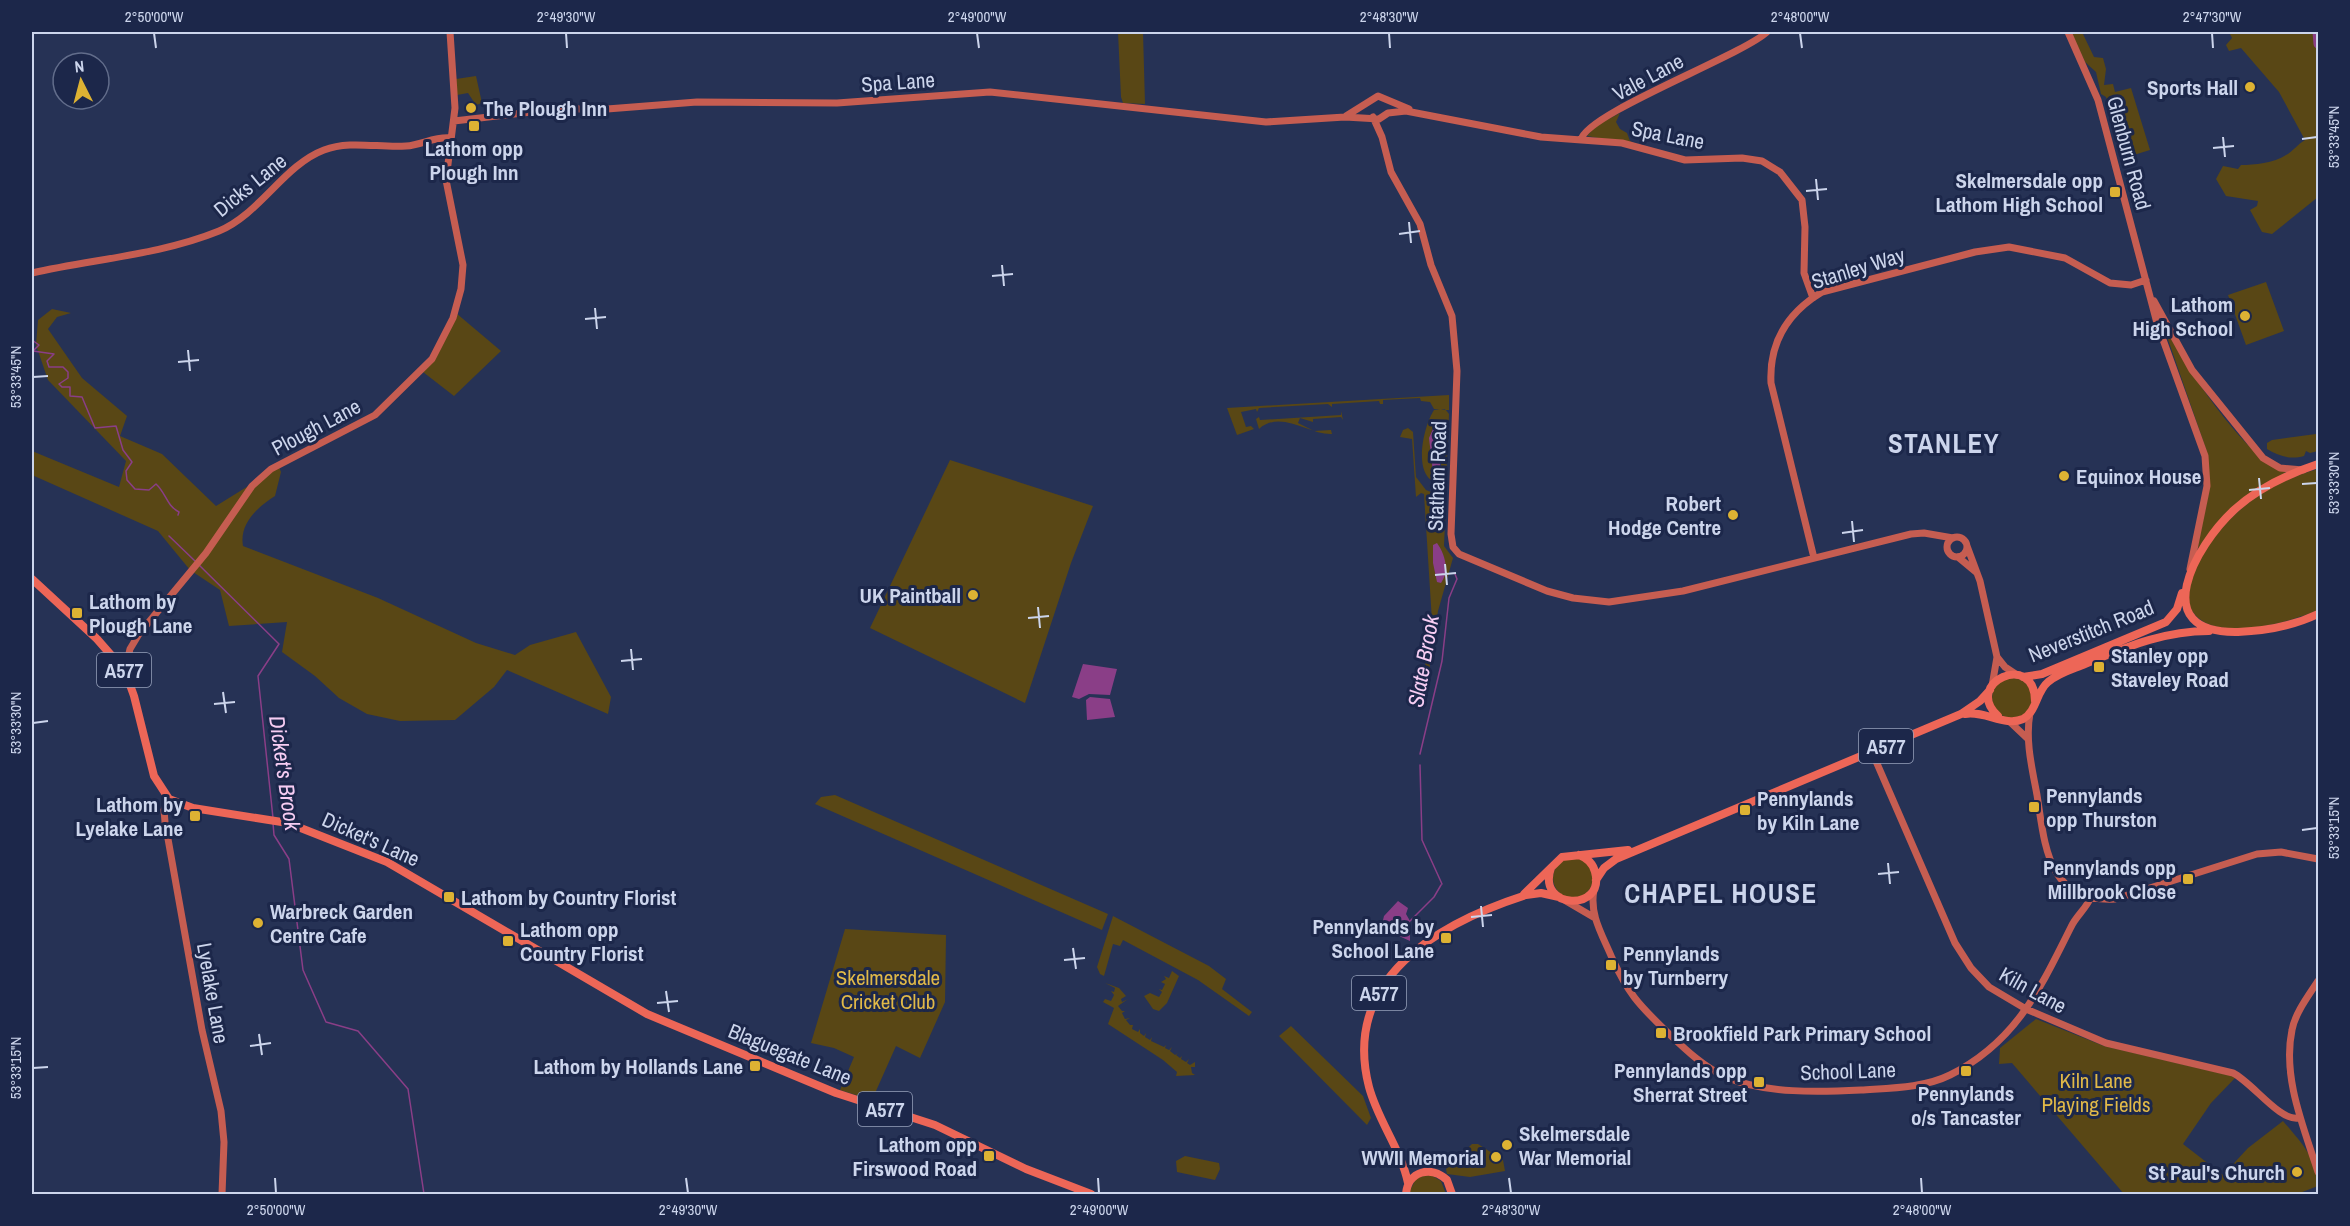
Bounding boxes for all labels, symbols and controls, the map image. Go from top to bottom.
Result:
text: 2°50'00"W [125,6,184,27]
text: 2°49'30"W [537,6,596,27]
text: 2°49'00"W [948,6,1007,27]
text: 2°48'30"W [1360,6,1419,27]
text: 2°48'00"W [1771,6,1830,27]
text: 2°47'30"W [2183,6,2242,27]
street label: Vale Lane [1608,46,1688,108]
north arrow [51,51,111,111]
text: N [74,55,85,78]
street label: Spa Lane [860,65,936,99]
place label: Sports Hall [2147,73,2238,102]
marker: Sports Hall [2243,80,2257,94]
street label: Glenburn Road [2100,93,2158,213]
place label: The Plough Inn [483,94,607,123]
marker: The Plough Inn [464,101,478,115]
text: 53°33'45"N [2323,106,2344,168]
street label: Spa Lane [1629,114,1707,156]
marker: Lathom opp Plough Inn [467,119,481,133]
place label: Lathom opp Plough Inn [425,134,523,187]
street label: Dicks Lane [207,147,293,223]
place label: Skelmersdale opp Lathom High School [1936,166,2103,219]
marker: Skelmersdale opp Lathom High School [2108,185,2122,199]
street label: Stanley Way [1808,240,1909,296]
place label: Lathom High School [2133,290,2233,343]
marker: Lathom High School [2238,309,2252,323]
text: 53°33'45"N [5,346,26,408]
street label: Plough Lane [266,391,366,463]
street label: Statham Road [1421,420,1453,532]
district label: STANLEY [1888,425,2000,461]
text: 53°33'30"N [2323,452,2344,514]
place label: Equinox House [2076,462,2201,491]
marker: Equinox House [2057,469,2071,483]
place label: Robert Hodge Centre [1608,489,1721,542]
marker: Robert Hodge Centre [1726,508,1740,522]
place label: UK Paintball [860,581,961,610]
place label: Lathom by Plough Lane [89,587,192,640]
marker: UK Paintball [966,588,980,602]
street label: Neverstitch Road [2024,593,2158,669]
marker: Lathom by Plough Lane [70,606,84,620]
water label: Slate Brook [1400,612,1446,710]
place label: Stanley opp Staveley Road [2111,641,2229,694]
road number: A577 [97,653,151,687]
marker: Stanley opp Staveley Road [2092,660,2106,674]
text: 53°33'30"N [5,692,26,754]
water label: Dicket's Brook [262,714,308,833]
road number: A577 [1859,729,1913,763]
place label: Pennylands opp Thurston [2046,781,2157,834]
place label: Pennylands by Kiln Lane [1757,784,1859,837]
place label: Lathom by Lyelake Lane [75,790,183,843]
text: 53°33'15"N [2323,797,2344,859]
marker: Pennylands opp Thurston [2027,800,2041,814]
marker: Pennylands by Kiln Lane [1738,803,1752,817]
street label: Dicket's Lane [318,805,424,873]
marker: Lathom by Lyelake Lane [188,809,202,823]
place label: Pennylands opp Millbrook Close [2043,853,2176,906]
marker: Pennylands opp Millbrook Close [2181,872,2195,886]
district label: CHAPEL HOUSE [1624,875,1818,911]
place label: Lathom by Country Florist [461,883,677,912]
marker: Lathom by Country Florist [442,890,456,904]
place label: Warbreck Garden Centre Cafe [270,897,413,950]
place label: Pennylands by School Lane [1312,912,1434,965]
place label: Lathom opp Country Florist [520,915,644,968]
marker: Warbreck Garden Centre Cafe [251,916,265,930]
marker: Pennylands by School Lane [1439,931,1453,945]
marker: Lathom opp Country Florist [501,934,515,948]
place label: Pennylands by Turnberry [1623,939,1728,992]
street label: Lyelake Lane [190,940,236,1046]
marker: Pennylands by Turnberry [1604,958,1618,972]
street label: Kiln Lane [1994,960,2072,1020]
park label: Skelmersdale Cricket Club [836,963,940,1016]
road number: A577 [1352,976,1406,1010]
street label: Blaguegate Lane [724,1016,856,1092]
place label: Brookfield Park Primary School [1673,1019,1931,1048]
marker: Brookfield Park Primary School [1654,1026,1668,1040]
text: 53°33'15"N [5,1037,26,1099]
place label: Lathom by Hollands Lane [533,1052,743,1081]
street label: School Lane [1800,1055,1896,1087]
place label: Pennylands opp Sherrat Street [1614,1056,1747,1109]
marker: Lathom by Hollands Lane [748,1059,762,1073]
marker: Pennylands o/s Tancaster [1959,1064,1973,1078]
park label: Kiln Lane Playing Fields [2041,1066,2151,1119]
marker: Pennylands opp Sherrat Street [1752,1075,1766,1089]
place label: Pennylands o/s Tancaster [1911,1079,2021,1132]
road number: A577 [858,1092,912,1126]
place label: Skelmersdale War Memorial [1519,1119,1631,1172]
place label: Lathom opp Firswood Road [853,1130,977,1183]
marker: Skelmersdale War Memorial [1500,1138,1514,1152]
place label: WWII Memorial [1362,1143,1484,1172]
marker: Lathom opp Firswood Road [982,1149,996,1163]
marker: WWII Memorial [1489,1150,1503,1164]
place label: St Paul's Church [2148,1158,2285,1187]
marker: St Paul's Church [2290,1165,2304,1179]
text: 2°50'00"W [247,1199,306,1220]
text: 2°49'30"W [659,1199,718,1220]
text: 2°49'00"W [1070,1199,1129,1220]
text: 2°48'30"W [1482,1199,1541,1220]
text: 2°48'00"W [1893,1199,1952,1220]

